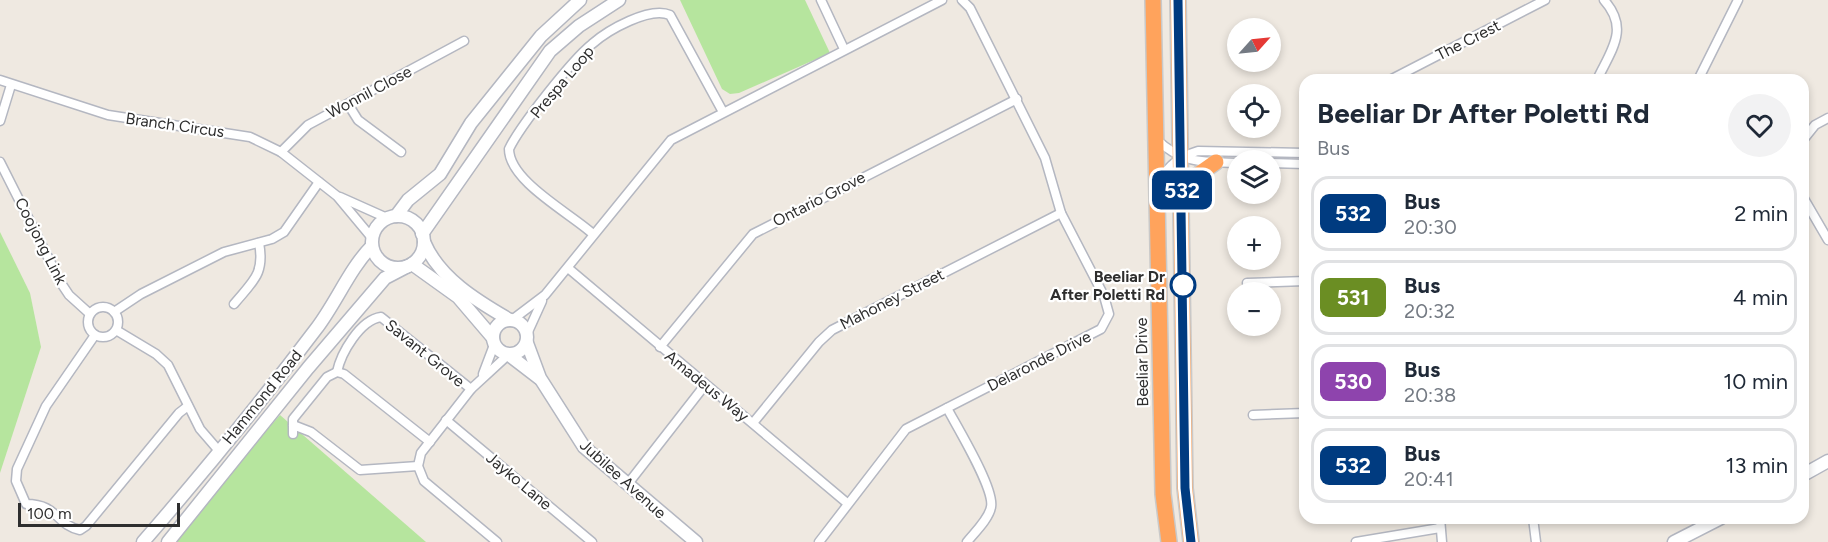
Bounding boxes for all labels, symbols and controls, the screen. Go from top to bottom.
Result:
street label: The Crest [1433,16,1503,64]
north arrow [1227,18,1281,72]
map controls [1227,18,1281,336]
street label: Prespa Loop [526,42,598,122]
street label: Wonnil Close [323,62,415,122]
button: locate [1227,84,1281,138]
button: heart [1728,94,1791,157]
text: Beeliar Dr After Poletti Rd [1317,96,1650,130]
street label: Branch Circus [124,109,226,141]
text: Bus [1317,136,1350,160]
button: layers [1227,150,1281,204]
street label: Ontario Grove [770,167,869,230]
line badge: 532 [1148,170,1216,210]
text: 532 [1164,178,1200,203]
text: Bus [1404,188,1440,215]
street label: Coojong Link [11,195,71,288]
text: 2 min [1734,200,1788,227]
text: 532 [1335,201,1371,226]
text: 20:30 [1404,215,1457,239]
button: + [1227,216,1281,270]
street label: Mahoney Street [837,265,947,333]
place label: Beeliar Dr After Poletti Rd [1050,267,1165,304]
marker: Beeliar Dr After Poletti Rd [1170,272,1196,298]
text: Bus [1404,272,1440,299]
button: − [1227,282,1281,336]
text: 4 min [1733,284,1788,311]
text: 531 [1337,285,1369,310]
text: 20:32 [1404,299,1455,323]
street label: Savant Grove [381,315,469,391]
street label: Beeliar Drive [1132,317,1152,407]
street label: Delaronde Drive [984,327,1094,395]
street label: Hammond Road [218,346,306,448]
street label: Amadeus Way [661,346,753,426]
text: Bus [1404,356,1440,383]
text: 10 min [1723,368,1788,395]
text: 530 [1334,369,1372,394]
text: 20:38 [1404,383,1456,407]
street label: Jubilee Avenue [576,435,670,523]
text: Bus [1404,440,1440,467]
street label: Jayko Lane [482,448,556,514]
text: 13 min [1725,452,1788,479]
text: 532 [1335,453,1371,478]
text: 20:41 [1404,467,1454,491]
scale bar [18,500,180,528]
text: 100 m [27,504,72,523]

